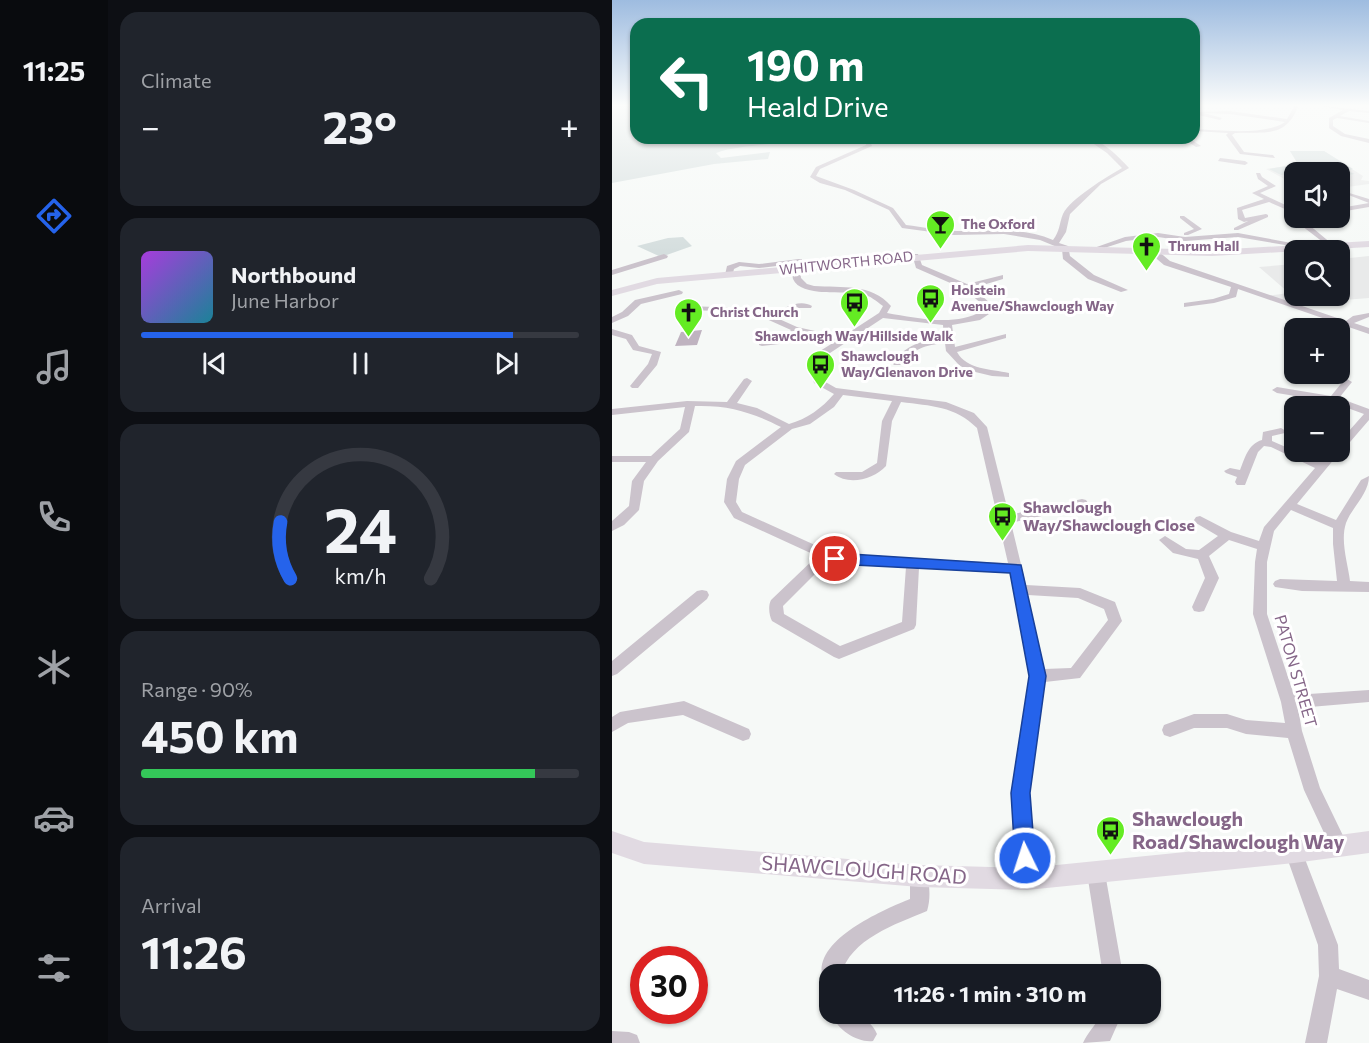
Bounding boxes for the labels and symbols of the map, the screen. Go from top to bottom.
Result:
bar icon: The Oxford [924,208,956,250]
place label: The Oxford [961,215,1035,232]
church icon: Thrum Hall [1131,230,1163,272]
place label: Thrum Hall [1168,237,1239,254]
street label: WHITWORTH ROAD [778,247,914,278]
place label: Holstein Avenue/Shawclough Way [951,281,1114,314]
bus stop icon: Holstein Avenue/Shawclough Way [914,282,946,324]
bus stop icon: Shawclough Way/Hillside Walk [838,286,870,328]
church icon: Christ Church [673,296,705,338]
place label: Christ Church [710,303,799,320]
place label: Shawclough Way/Hillside Walk [755,327,953,344]
place label: Shawclough Way/Glenavon Drive [841,347,973,380]
bus stop icon: Shawclough Way/Glenavon Drive [804,348,836,390]
place label: Shawclough Way/Shawclough Close [1023,497,1195,534]
bus stop icon: Shawclough Way/Shawclough Close [986,500,1018,542]
pin [809,533,860,584]
street label: PATON STREET [1271,612,1322,729]
place label: Shawclough Road/Shawclough Way [1132,806,1344,853]
bus stop icon: Shawclough Road/Shawclough Way [1095,814,1127,856]
position arrow [993,826,1057,890]
street label: SHAWCLOUGH ROAD [761,850,967,888]
speed limit sign: 30 [630,946,708,1024]

